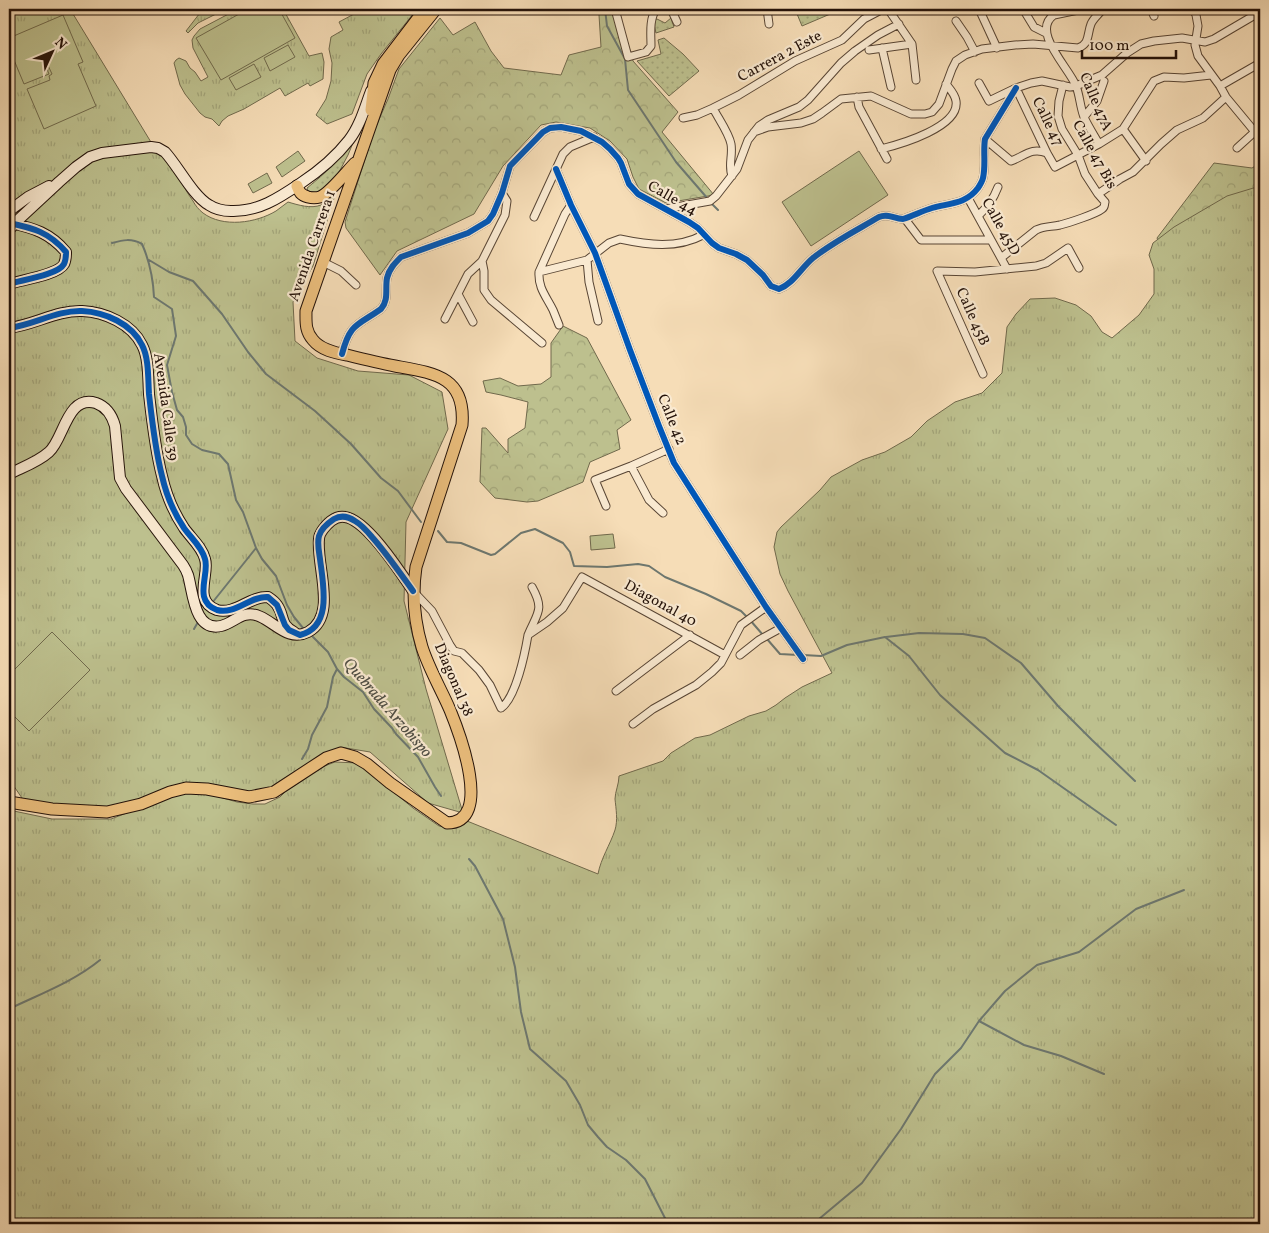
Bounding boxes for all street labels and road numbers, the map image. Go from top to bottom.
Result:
street label: Carrera 2 Este [734,26,826,88]
street label: Calle 47A [1073,70,1117,135]
street label: Calle 47 [1026,94,1068,150]
street label: Calle 47 Bis [1066,117,1122,193]
street label: Calle 44 [643,176,701,222]
street label: Avenida Carrera 1 [284,188,342,304]
street label: Calle 45D [976,194,1024,260]
street label: Calle 45B [950,285,994,349]
street label: Avenida Calle 39 [147,352,183,462]
street label: Calle 42 [651,391,691,449]
street label: Diagonal 40 [620,575,700,633]
street label: Diagonal 38 [428,640,478,720]

